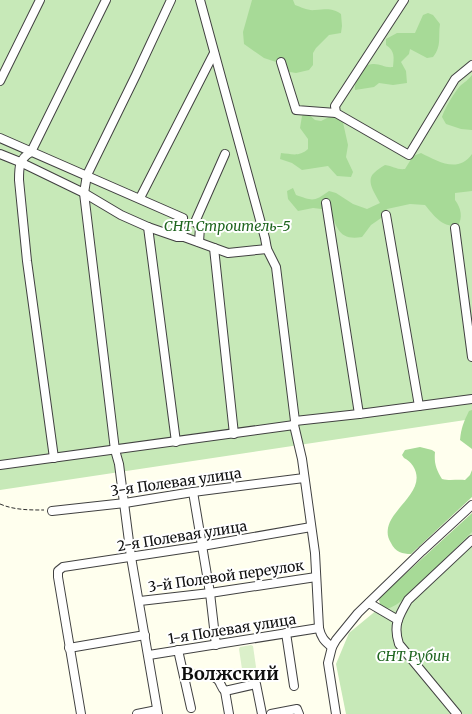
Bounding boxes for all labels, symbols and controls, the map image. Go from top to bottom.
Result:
park label: СНТ Строитель-5 [164,217,290,235]
street label: 3-я Полевая улица [110,464,243,500]
street label: 2-я Полевая улица [116,517,249,555]
street label: 3-й Полевой переулок [147,556,305,596]
street label: 1-я Полевая улица [167,610,298,648]
park label: СНТ Рубин [376,647,450,665]
district label: Волжский [181,662,279,685]

